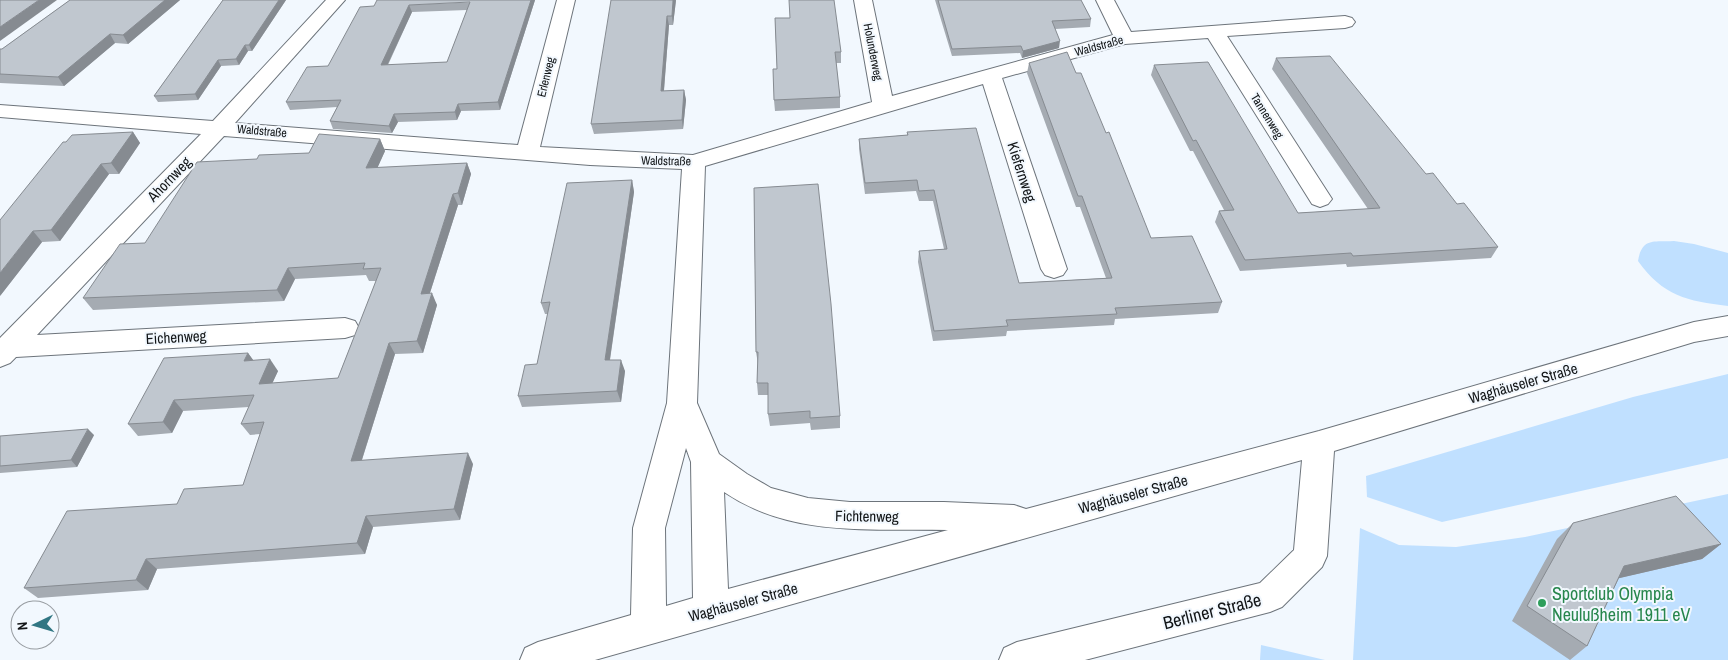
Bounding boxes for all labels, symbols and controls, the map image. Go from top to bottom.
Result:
street label: Holunderweg [860,22,886,82]
street label: Waldstraße [1073,32,1125,60]
street label: Erlenweg [533,55,559,99]
street label: Tannenweg [1247,90,1287,142]
street label: Waldstraße [236,121,288,141]
street label: Kiefernweg [1002,139,1042,205]
street label: Ahornweg [142,152,196,207]
street label: Waldstraße [641,153,691,169]
street label: Eichenweg [145,325,207,349]
street label: Waghäuseler Straße [1466,357,1580,409]
street label: Waghäuseler Straße [1076,469,1190,519]
street label: Fichtenweg [835,505,899,527]
street label: Waghäuseler Straße [686,577,800,627]
place label: Sportclub Olympia Neulußheim 1911 eV [1552,581,1691,627]
street label: Berliner Straße [1160,587,1264,635]
marker: Sportclub Olympia Neulußheim 1911 eV [1536,597,1548,609]
north arrow [10,600,60,650]
text: N [13,621,31,631]

